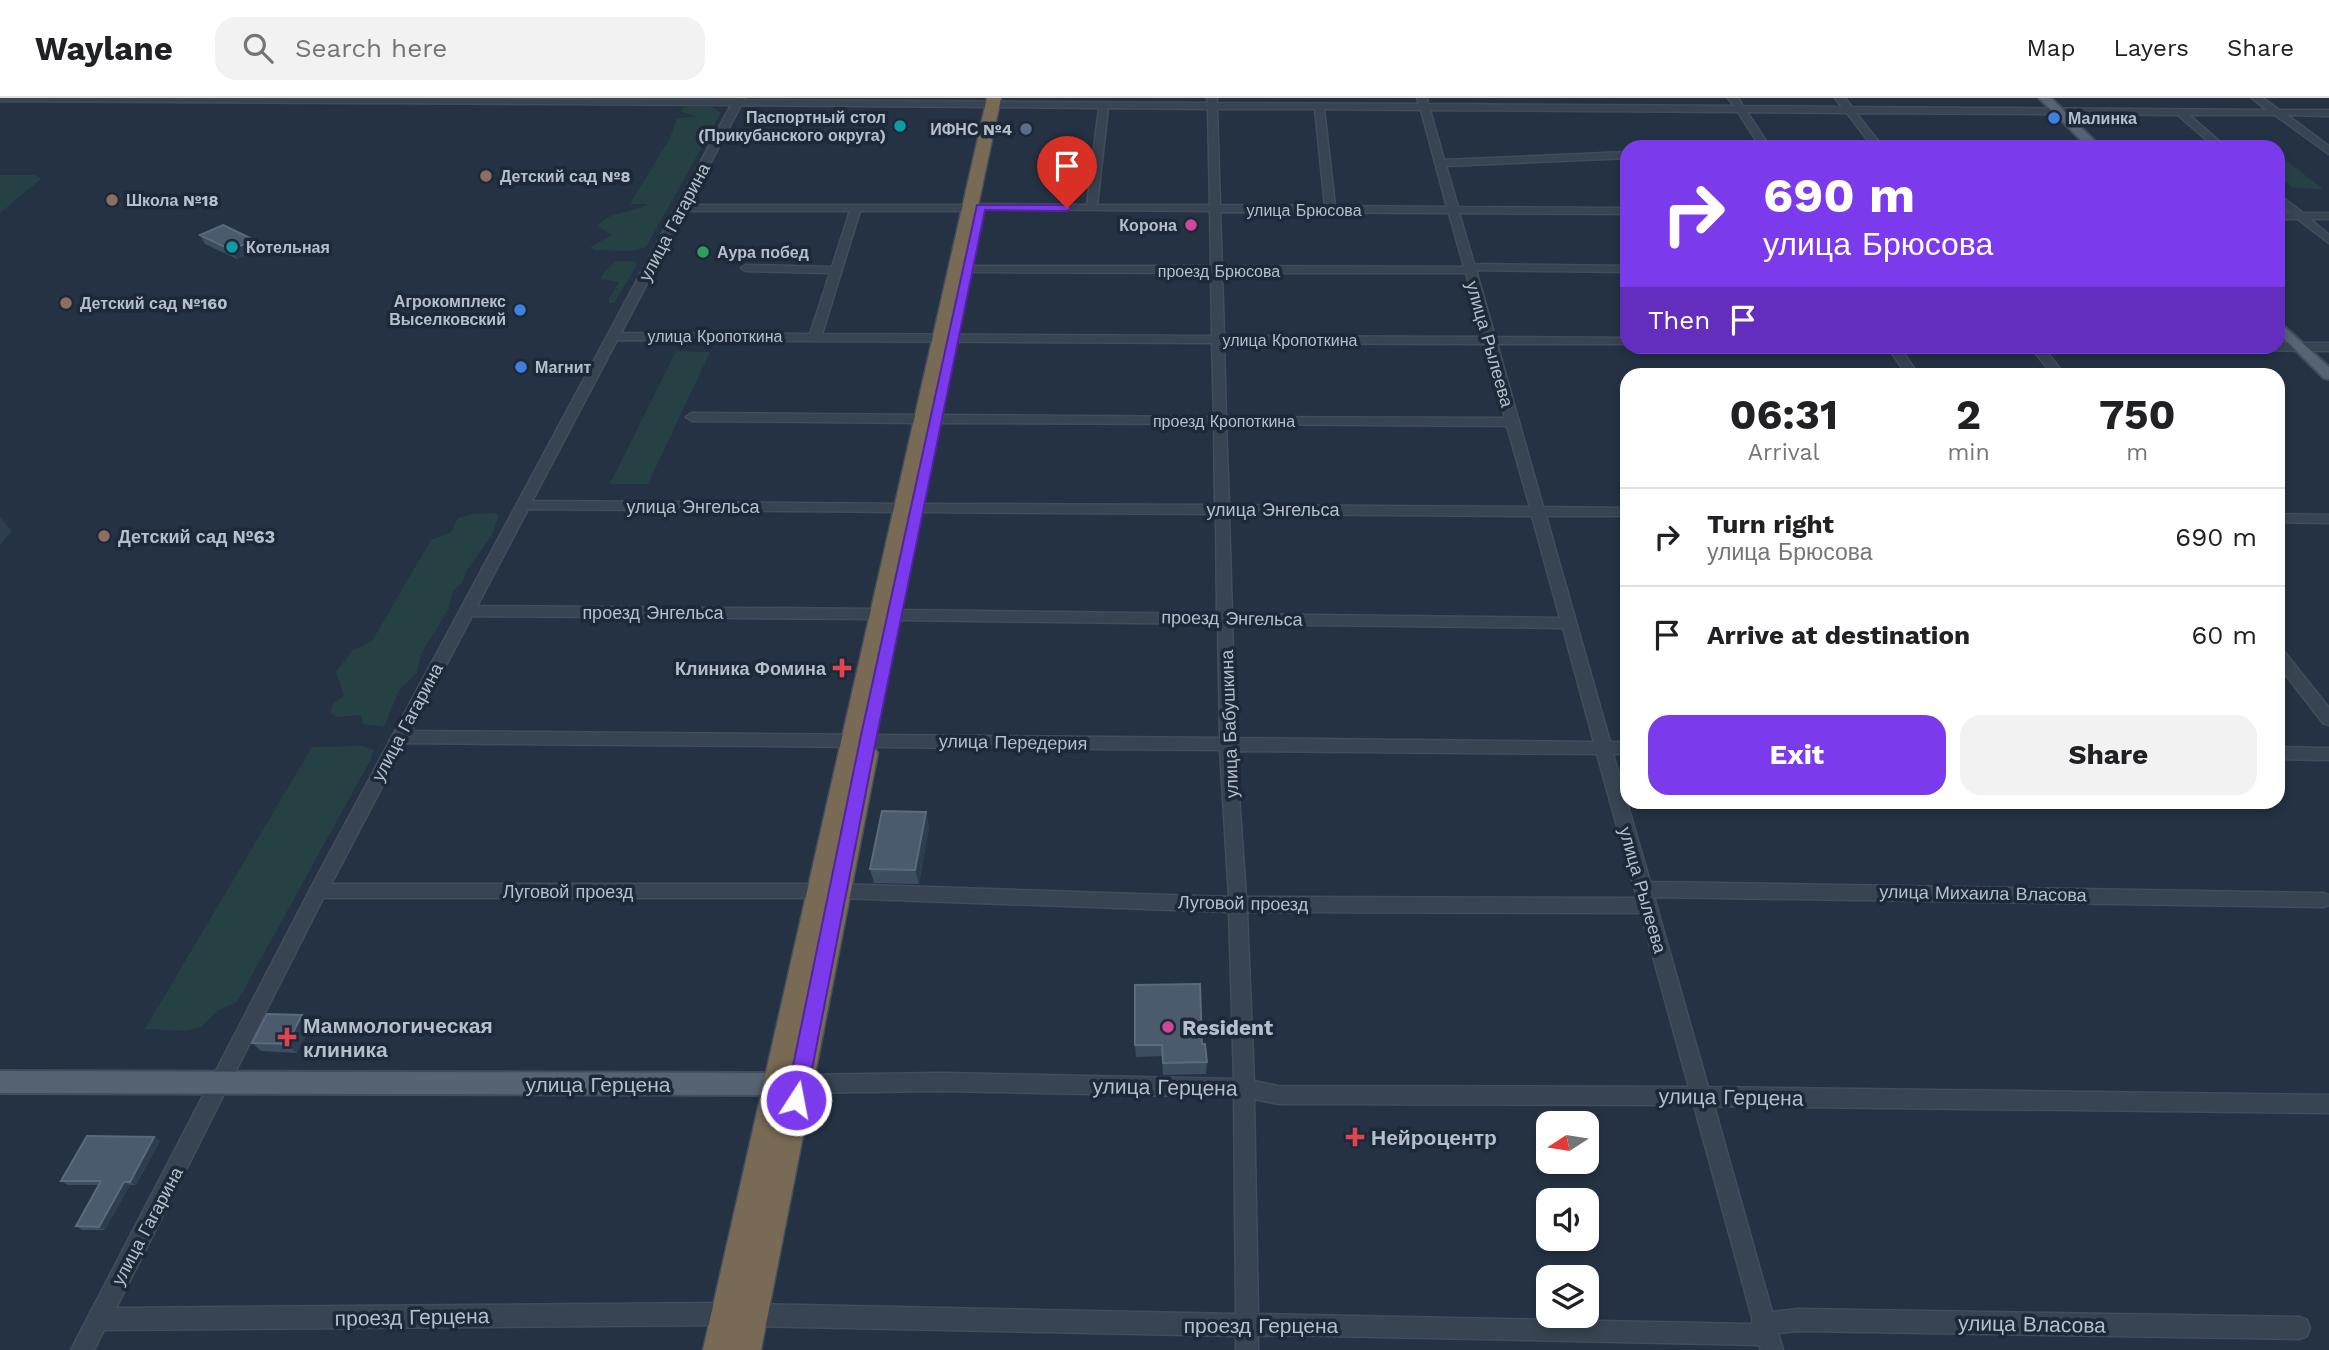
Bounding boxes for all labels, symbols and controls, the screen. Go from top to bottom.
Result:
search box [215,17,705,80]
text: Waylane [35,29,173,68]
icon: search [239,29,277,67]
text: Search here [295,33,447,63]
text: Map [2027,34,2075,62]
text: Layers [2113,34,2189,62]
text: Share [2227,34,2294,62]
place label: Паспортный стол (Прикубанского округа) [698,108,886,145]
place label: Малинка [2068,109,2137,128]
marker: Малинка [2046,110,2062,126]
marker: Паспортный стол (Прикубанского округа) [892,118,908,134]
place label: ИФНС №4 [930,120,1012,139]
marker: ИФНС №4 [1018,121,1034,137]
pin [1037,136,1097,208]
icon: arrive [1048,147,1086,185]
street label: улица Гагарина [634,159,714,285]
text: 690 m [1763,166,1915,224]
place label: Детский сад №8 [500,167,630,186]
marker: Детский сад №8 [478,168,494,184]
icon: right [1648,168,1739,259]
place label: Школа №18 [126,191,218,210]
marker: Школа №18 [104,192,120,208]
street label: улица Брюсова [1246,201,1362,220]
place label: Корона [1119,216,1177,235]
marker: Корона [1183,217,1199,233]
text: улица Брюсова [1763,225,1993,263]
place label: Котельная [246,238,330,257]
marker: Котельная [224,239,240,255]
place label: Аура побед [717,243,809,262]
marker: Аура побед [695,244,711,260]
street label: проезд Брюсова [1158,262,1280,281]
street label: улица Рылеева [1462,278,1518,411]
place label: Агрокомплекс Выселковский [389,292,506,329]
place label: Детский сад №160 [80,294,227,313]
marker: Детский сад №160 [58,295,74,311]
icon: arrive [1724,301,1762,339]
marker: Агрокомплекс Выселковский [512,302,528,318]
text: Then [1648,305,1710,335]
street label: улица Кропоткина [648,327,782,346]
street label: улица Кропоткина [1223,331,1357,350]
place label: Магнит [535,358,592,377]
marker: Магнит [513,359,529,375]
text: 06:31 [1729,390,1838,439]
text: 2 [1956,390,1981,439]
text: 750 [2099,390,2176,439]
street label: проезд Кропоткина [1153,412,1295,431]
text: Arrival [1748,439,1820,466]
text: min [1947,439,1990,466]
text: m [2126,439,2148,466]
street label: улица Энгельса [627,496,760,517]
street label: улица Энгельса [1207,499,1340,520]
text: Turn right [1707,509,1834,539]
icon: right [1648,518,1686,556]
text: 690 m [2175,522,2257,552]
place label: Детский сад №63 [118,526,275,547]
marker: Детский сад №63 [96,528,112,544]
text: улица Брюсова [1707,539,1873,566]
street label: проезд Энгельса [582,602,725,623]
street label: проезд Энгельса [1161,606,1304,630]
icon: arrive [1648,616,1686,654]
text: Arrive at destination [1707,620,1970,650]
text: 60 m [2191,620,2257,650]
street label: улица Бабушкина [1216,648,1242,799]
place label: Клиника Фомина [675,658,827,679]
marker: Клиника Фомина [832,658,852,678]
street label: улица Гагарина [367,659,447,785]
button: Exit [1648,715,1946,795]
button: Share [1960,715,2257,795]
street label: улица Передерия [939,730,1087,754]
street label: улица Рылеева [1615,824,1671,957]
street label: Луговой проезд [503,881,634,902]
street label: улица Михаила Власова [1879,881,2088,905]
street label: Луговой проезд [1178,891,1309,915]
place label: Маммологическая клиника [303,1013,493,1062]
place label: Resident [1182,1015,1273,1040]
marker: Resident [1160,1019,1176,1035]
marker: Маммологическая клиника [277,1027,297,1047]
position arrow [759,1063,833,1137]
street label: улица Герцена [526,1072,671,1097]
street label: улица Герцена [1092,1073,1238,1101]
street label: улица Герцена [1658,1083,1804,1111]
north arrow [1536,1111,1600,1174]
map controls [1536,1111,1599,1328]
place label: Нейроцентр [1371,1125,1497,1150]
marker: Нейроцентр [1345,1127,1365,1147]
street label: улица Гагарина [107,1163,187,1289]
button: sound [1536,1188,1599,1251]
button: layers [1536,1265,1599,1328]
street label: проезд Герцена [334,1303,490,1331]
street label: улица Власова [1958,1310,2106,1338]
street label: проезд Герцена [1184,1313,1339,1338]

